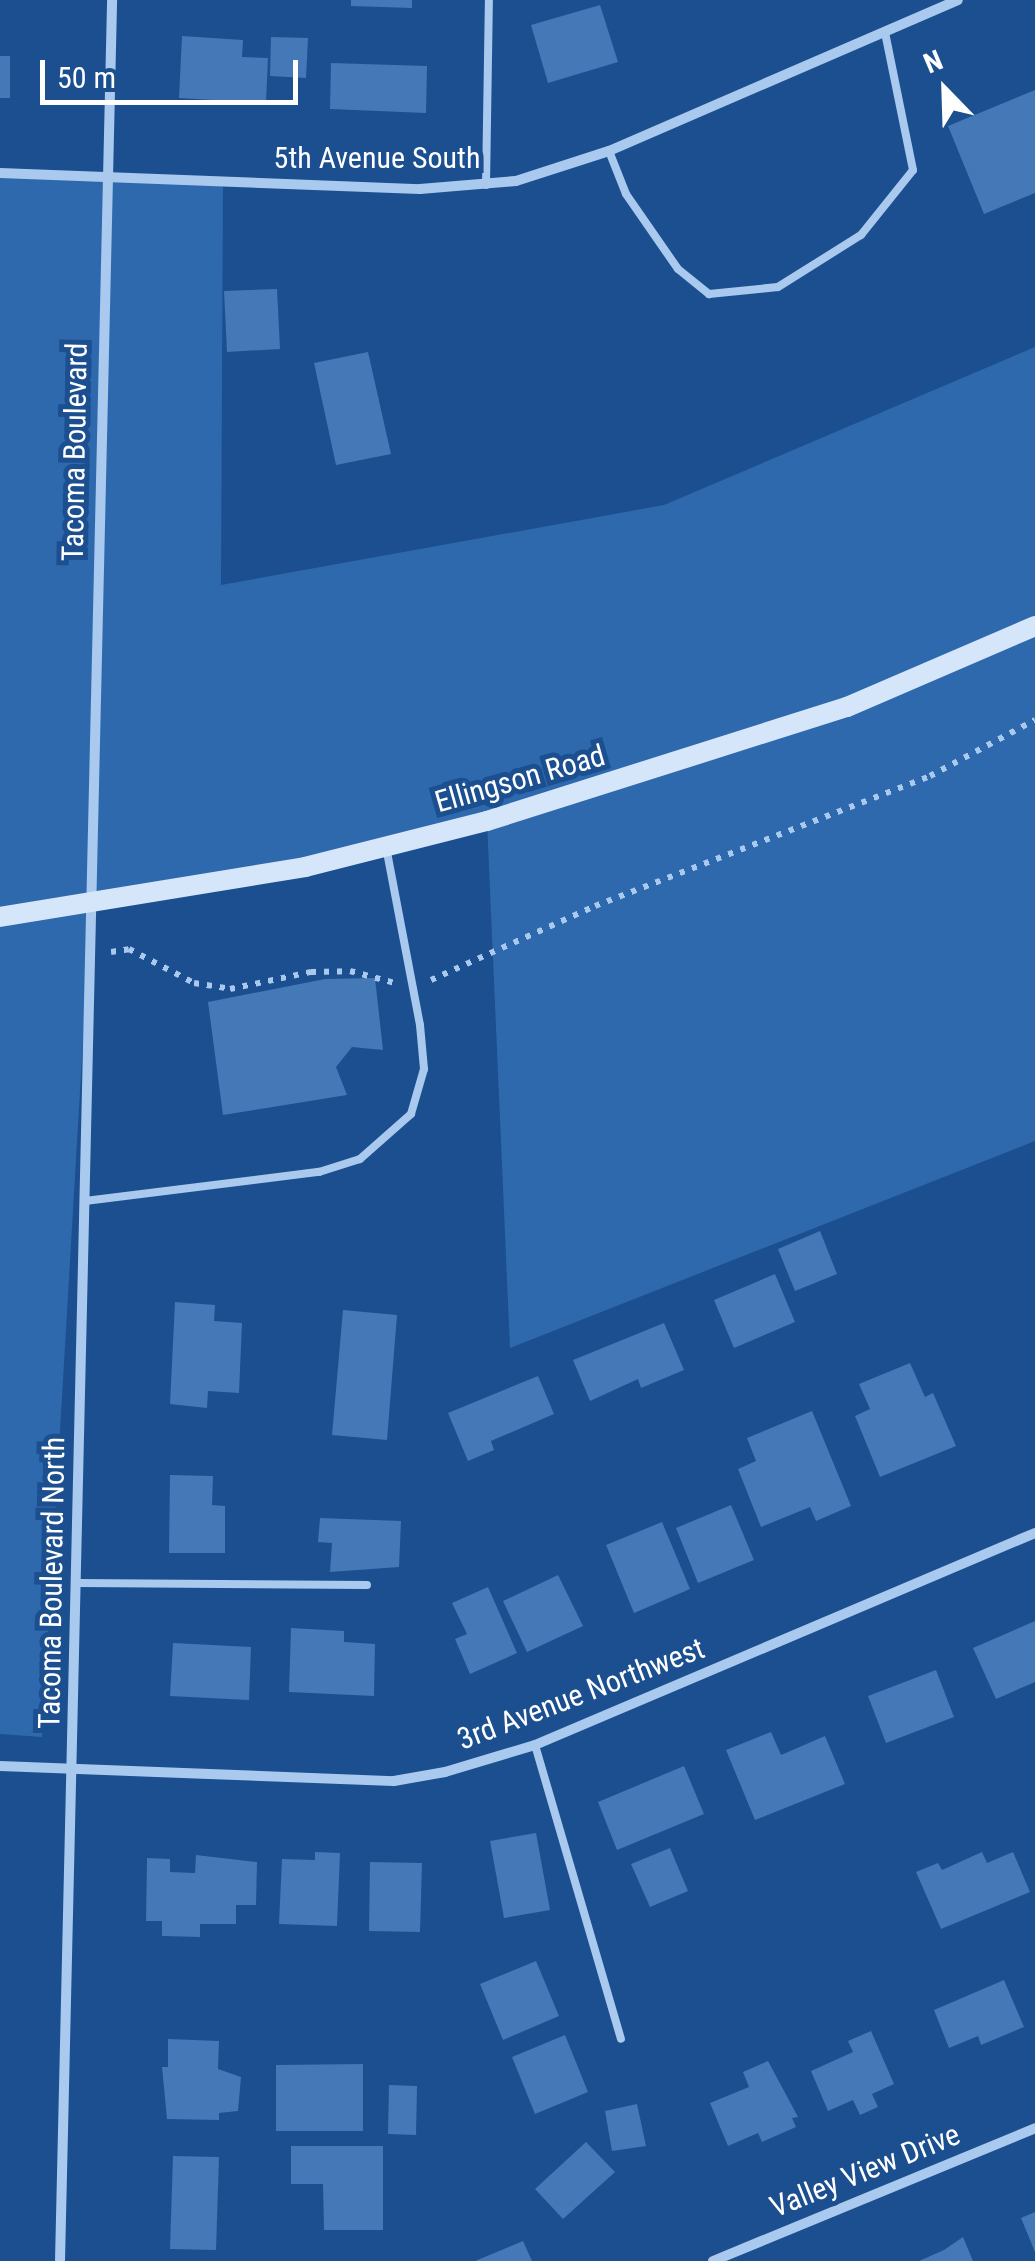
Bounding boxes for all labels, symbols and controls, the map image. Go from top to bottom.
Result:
scale bar [45,40,302,102]
north arrow [895,40,995,140]
text: N [919,43,947,80]
text: 50 m [57,60,116,95]
street label: 5th Avenue South [274,140,480,176]
street label: Tacoma Boulevard [55,342,95,562]
street label: Ellingson Road [431,738,609,820]
street label: Tacoma Boulevard North [31,1437,73,1729]
street label: 3rd Avenue Northwest [452,1630,710,1758]
street label: Valley View Drive [765,2117,965,2225]

